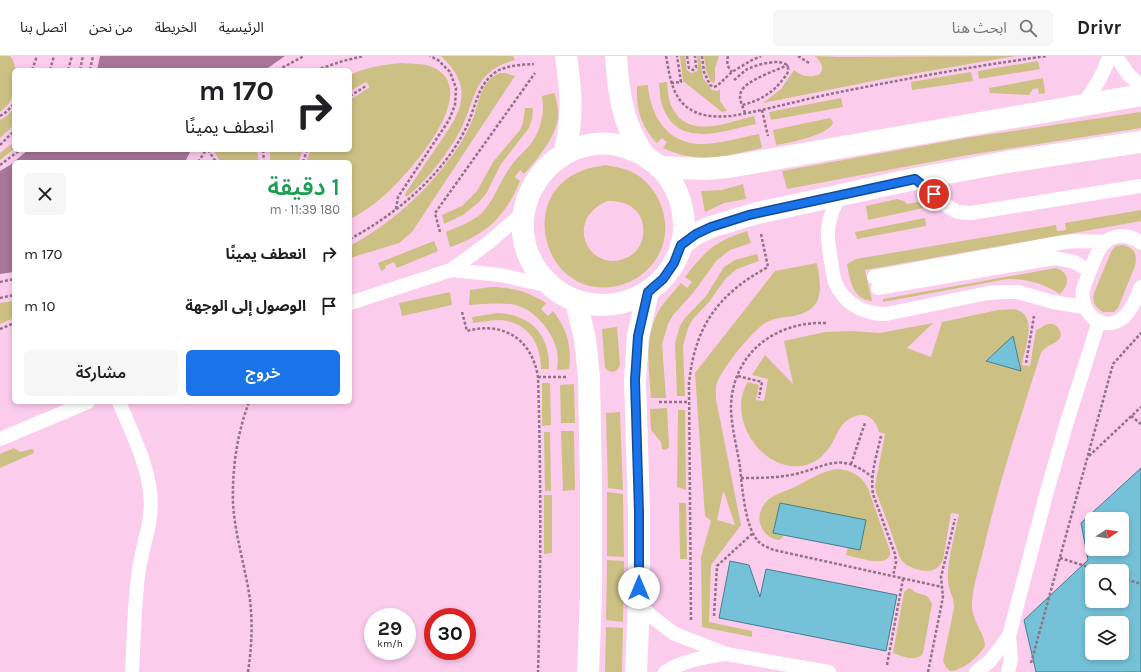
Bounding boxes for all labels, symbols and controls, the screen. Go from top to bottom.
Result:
search box [773,10,1053,46]
icon: search [1017,17,1039,39]
text: Drivr [1077,17,1121,39]
text: اتصل بنا [20,19,67,36]
text: من نحن [89,19,133,36]
text: الخريطة [155,19,197,36]
text: الرئيسية [219,19,264,36]
text: ابحث هنا [952,19,1007,37]
text: 170 m [199,74,274,107]
icon: right [288,84,340,136]
text: انعطف يمينًا [185,116,274,138]
button: close [24,173,66,215]
text: 1 دقيقة [267,173,340,201]
pin [917,177,951,211]
icon: arrive [923,183,945,205]
text: 180 m · 11:39 [269,202,340,217]
icon: right [318,243,340,265]
text: 170 m [24,245,63,263]
text: انعطف يمينًا [226,245,306,263]
icon: arrive [318,295,340,317]
text: 10 m [24,297,55,315]
text: الوصول إلى الوجهة [185,297,306,315]
button: مشاركة [24,350,178,396]
button: خروج [186,350,340,396]
north arrow [1085,512,1129,556]
map controls [1085,512,1129,660]
button: search [1085,564,1129,608]
position arrow [618,567,660,609]
speed limit sign: 30 [424,608,476,660]
button: layers [1085,616,1129,660]
text: 29 [378,617,402,640]
text: km/h [377,638,403,650]

